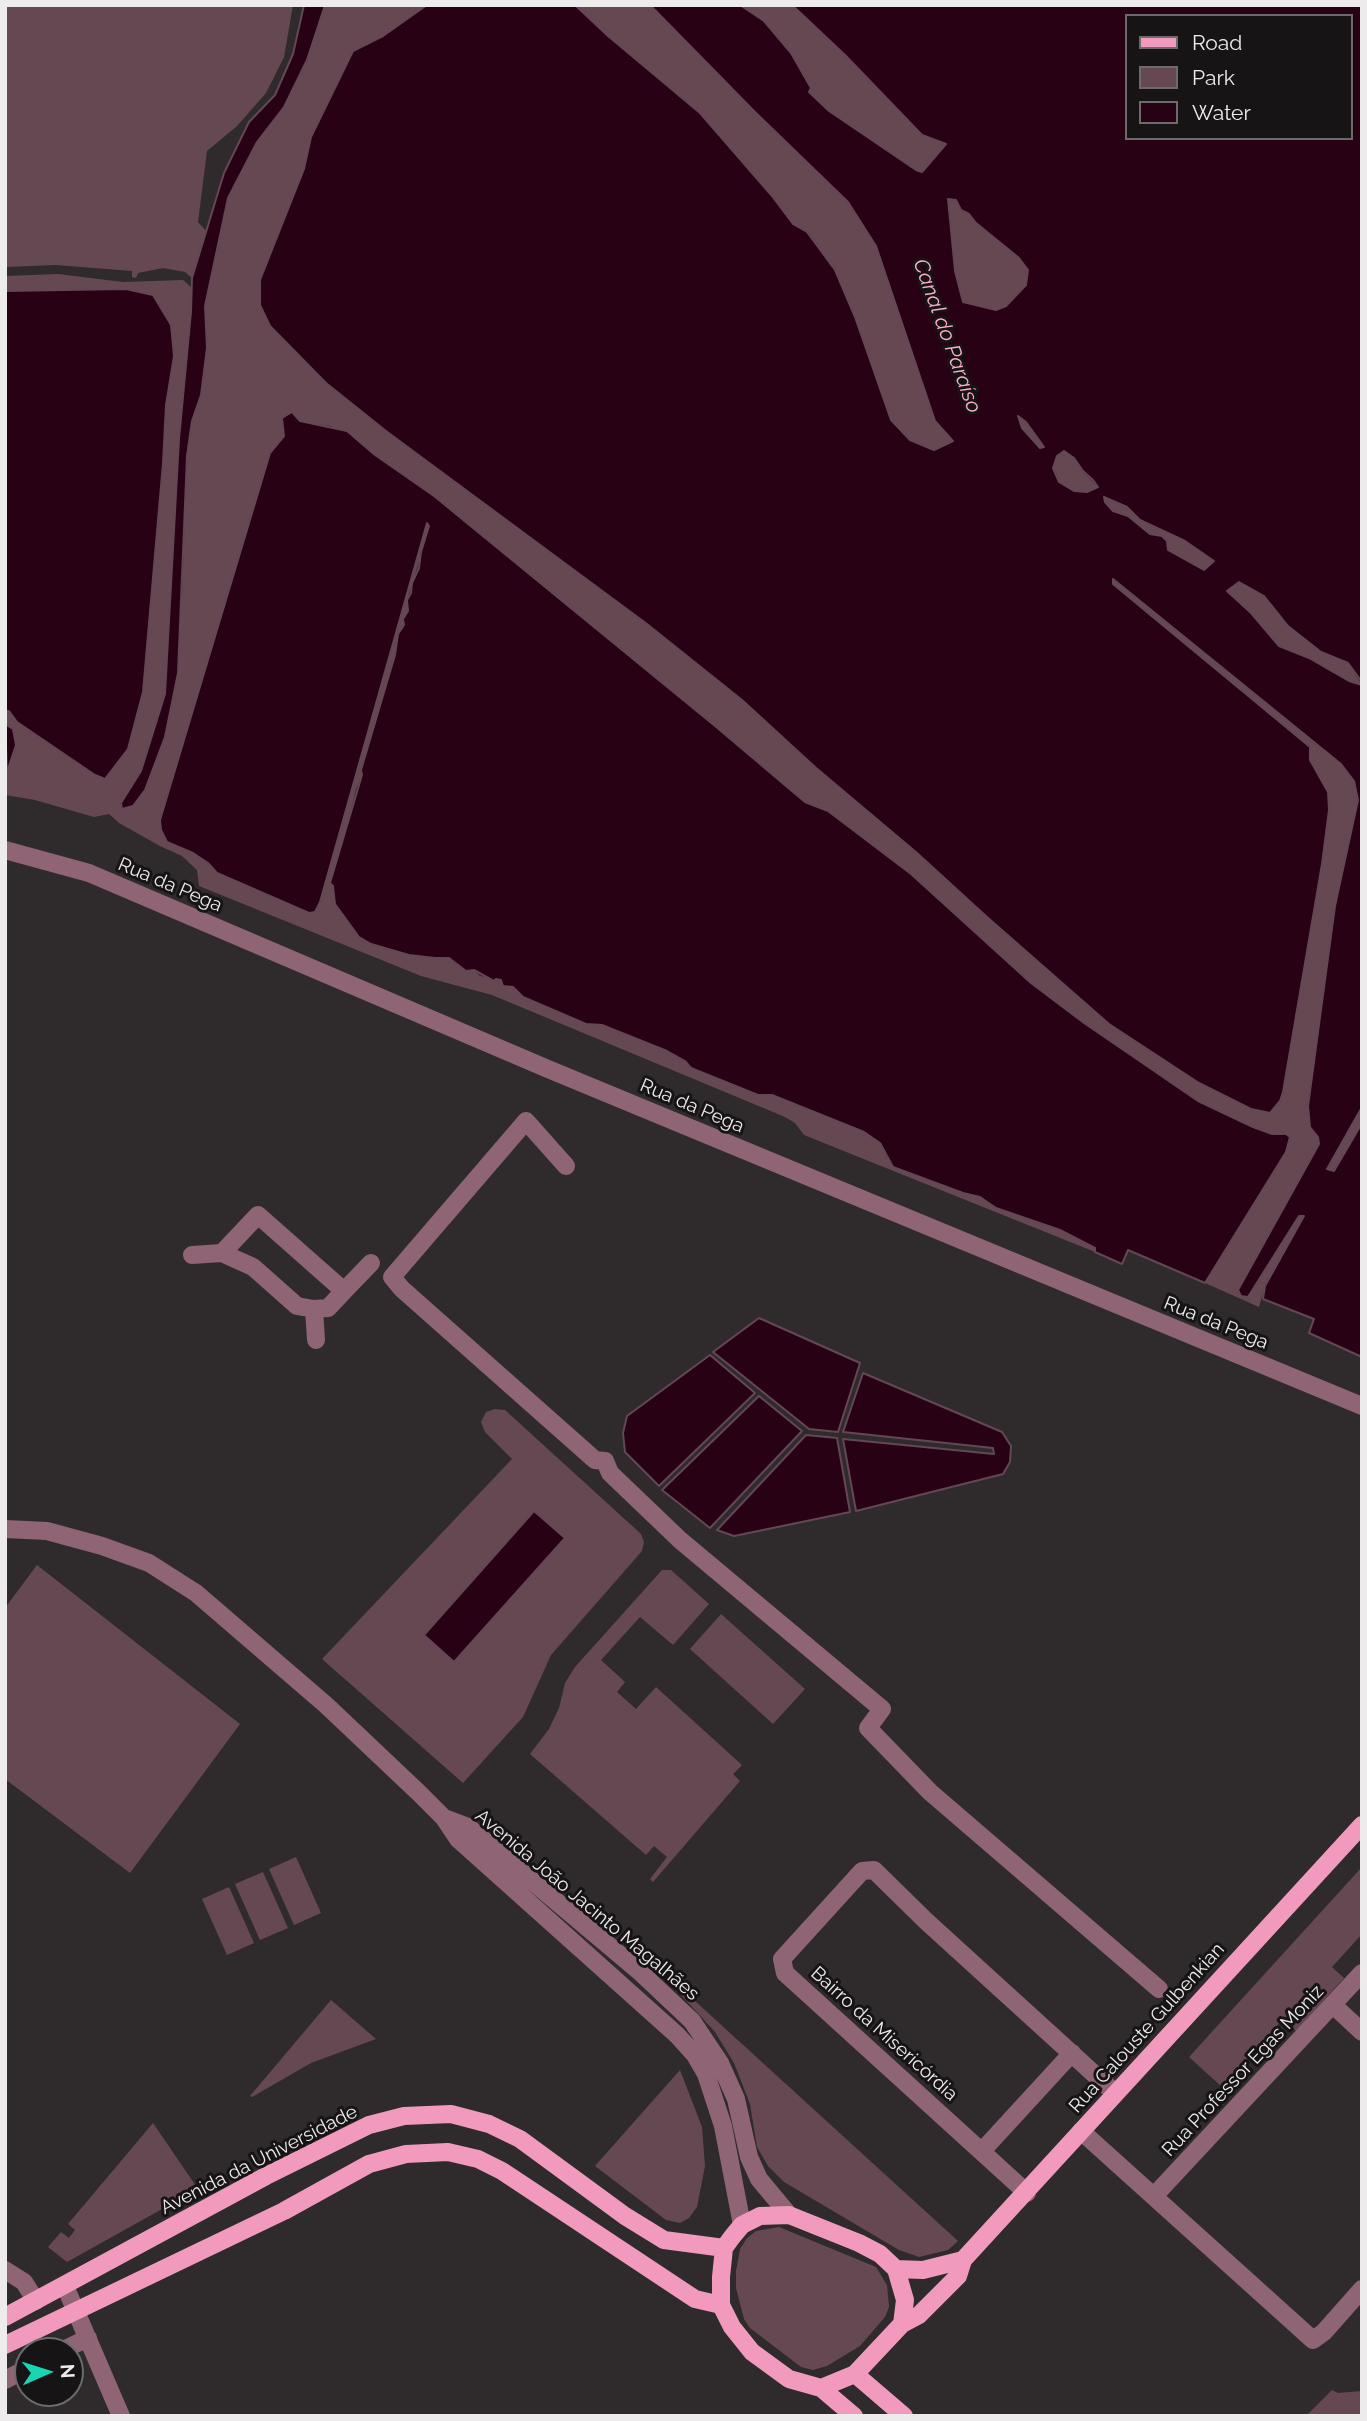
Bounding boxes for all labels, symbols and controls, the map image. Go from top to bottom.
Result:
legend [1126,14,1353,140]
text: Road [1192,30,1242,55]
text: Park [1192,65,1235,90]
text: Water [1192,100,1251,125]
water label: Canal do Paraíso [907,256,987,416]
street label: Rua da Pega [115,853,225,917]
street label: Rua da Pega [637,1074,747,1138]
street label: Rua da Pega [1160,1292,1272,1354]
street label: Avenida João Jacinto Magalhães [470,1805,704,2005]
street label: Rua Calouste Gulbenkian [1065,1938,1229,2118]
street label: Bairro da Misericórdia [806,1962,962,2106]
street label: Rua Professor Egas Moniz [1158,1981,1328,2161]
street label: Avenida da Universidade [157,2100,361,2220]
north arrow [14,2337,84,2407]
text: N [57,2363,79,2379]

